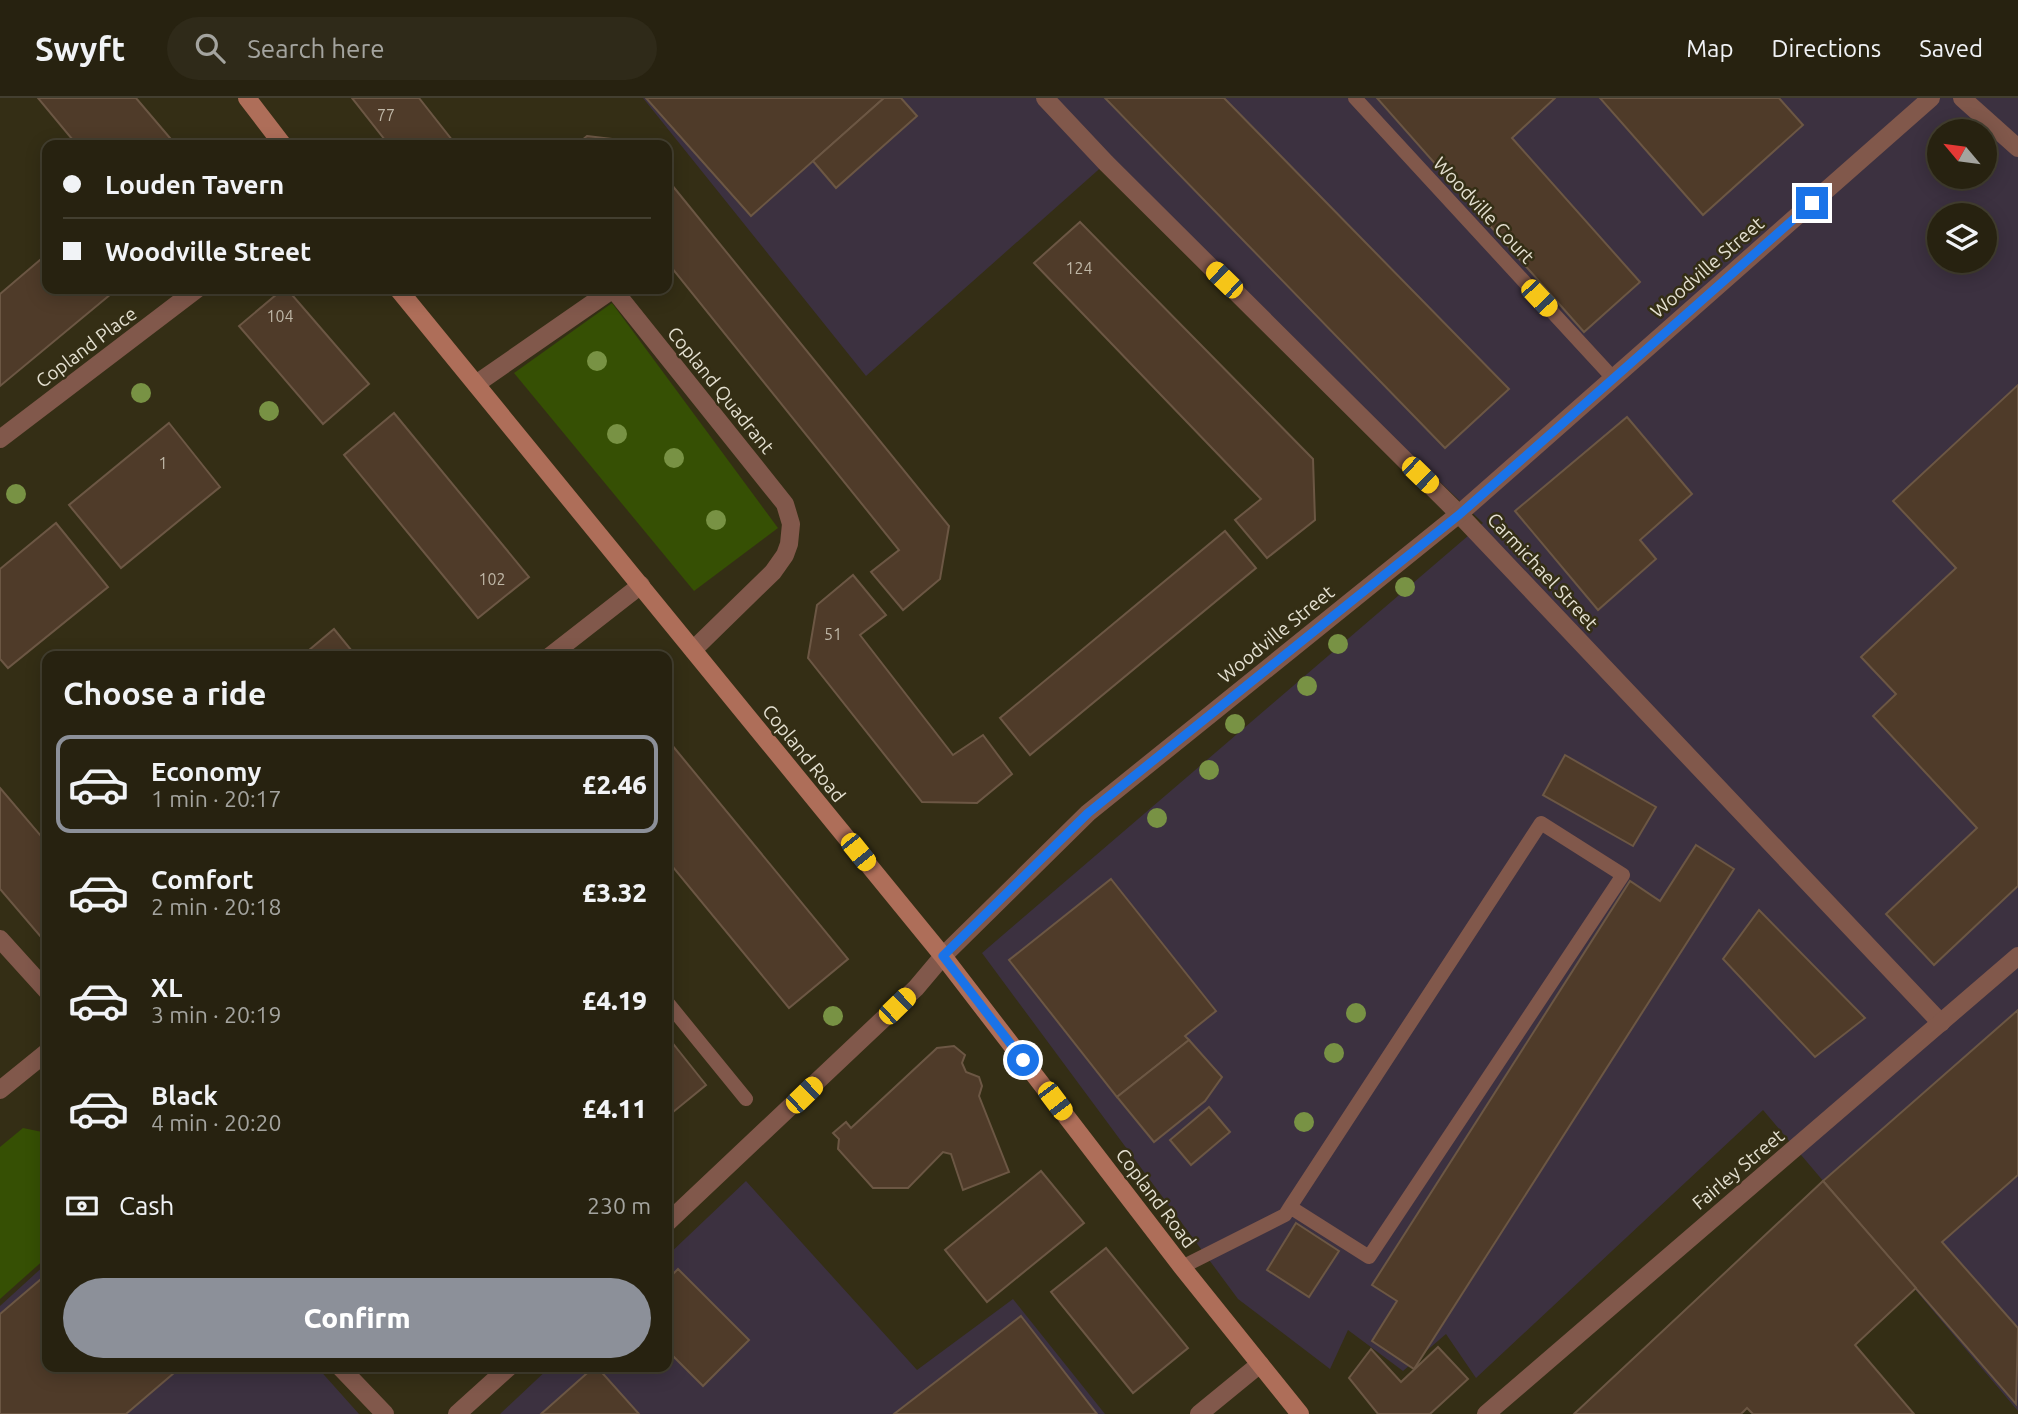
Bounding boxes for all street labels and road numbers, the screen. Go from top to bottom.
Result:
street label: Woodville Court [1429,152,1539,268]
street label: Woodville Street [1646,212,1768,322]
street label: Copland Place [31,302,141,392]
street label: Copland Quadrant [663,322,779,458]
street label: Carmichael Street [1483,508,1603,634]
street label: Woodville Street [1214,580,1339,687]
street label: Copland Road [758,700,850,806]
street label: Fairley Street [1688,1124,1789,1214]
street label: Copland Road [1111,1144,1201,1252]

